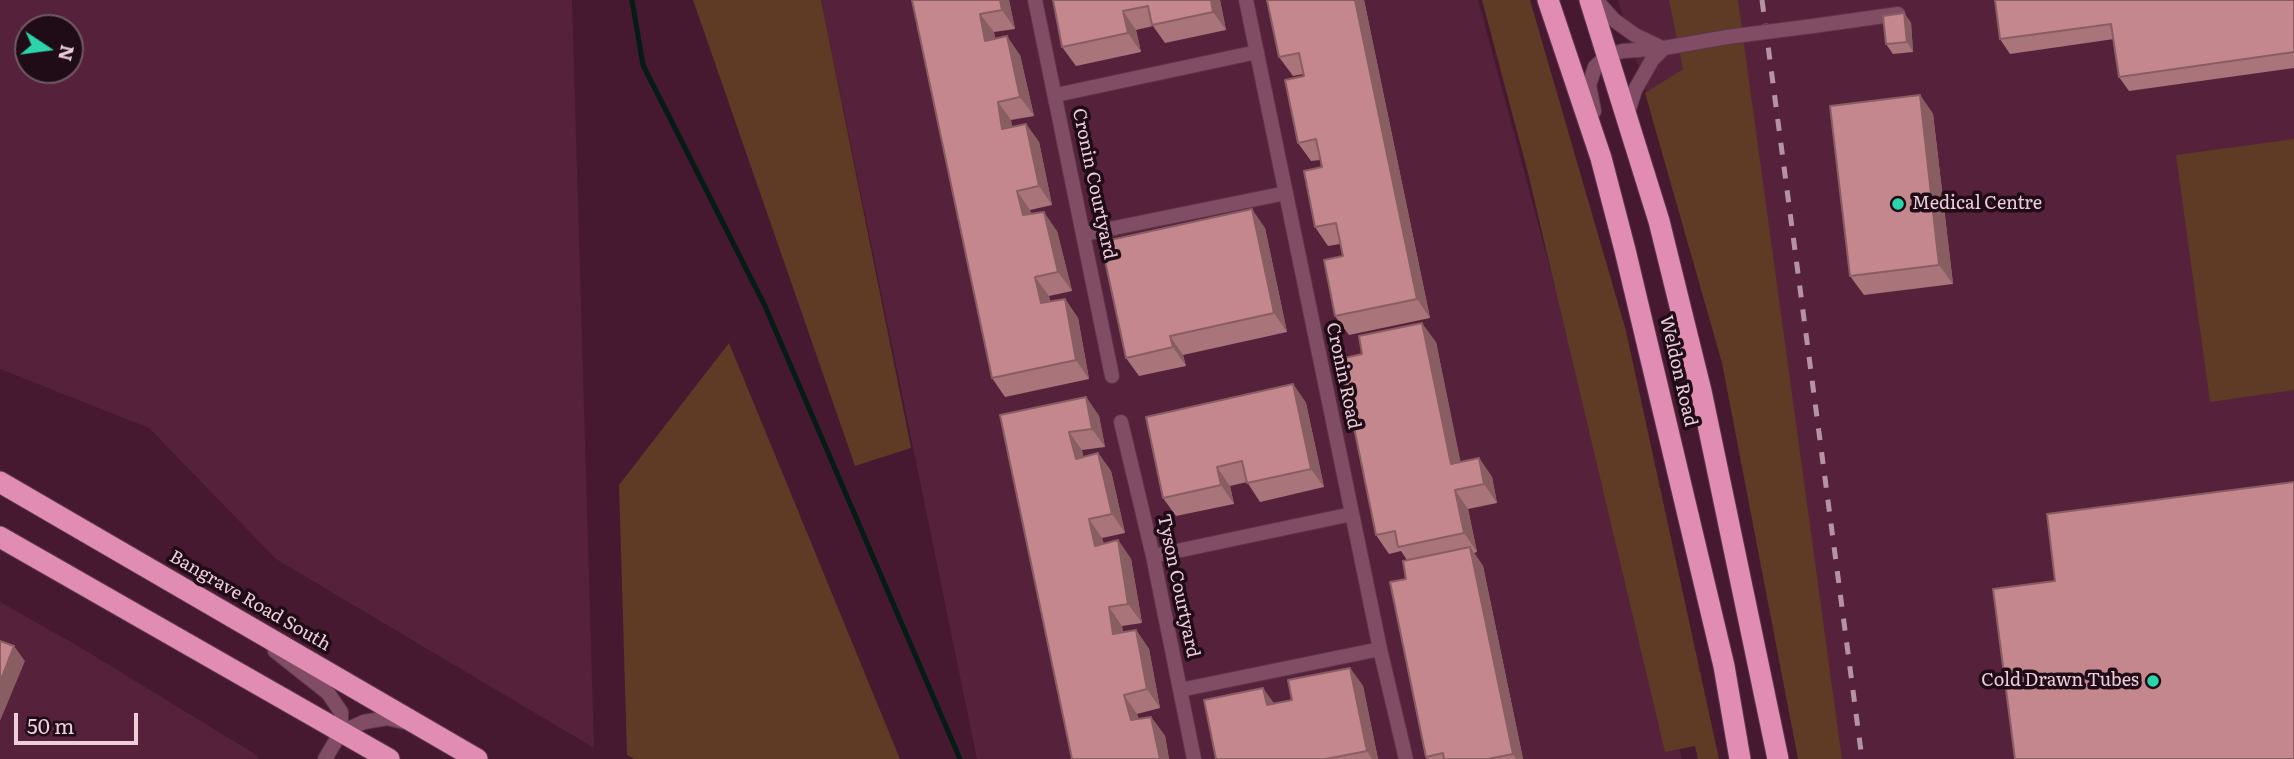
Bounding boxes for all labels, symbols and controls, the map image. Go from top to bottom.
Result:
north arrow [14,14,84,84]
text: N [52,42,83,64]
street label: Cronin Courtyard [1067,107,1121,261]
place label: Medical Centre [1912,193,2042,215]
marker: Medical Centre [1890,196,1906,212]
street label: Weldon Road [1655,313,1701,429]
street label: Cronin Road [1321,321,1365,431]
street label: Tyson Courtyard [1152,512,1204,660]
street label: Bangrave Road South [166,546,334,656]
place label: Cold Drawn Tubes [1981,670,2139,692]
marker: Cold Drawn Tubes [2145,673,2161,689]
scale bar [18,700,142,744]
text: 50 m [27,709,74,740]

